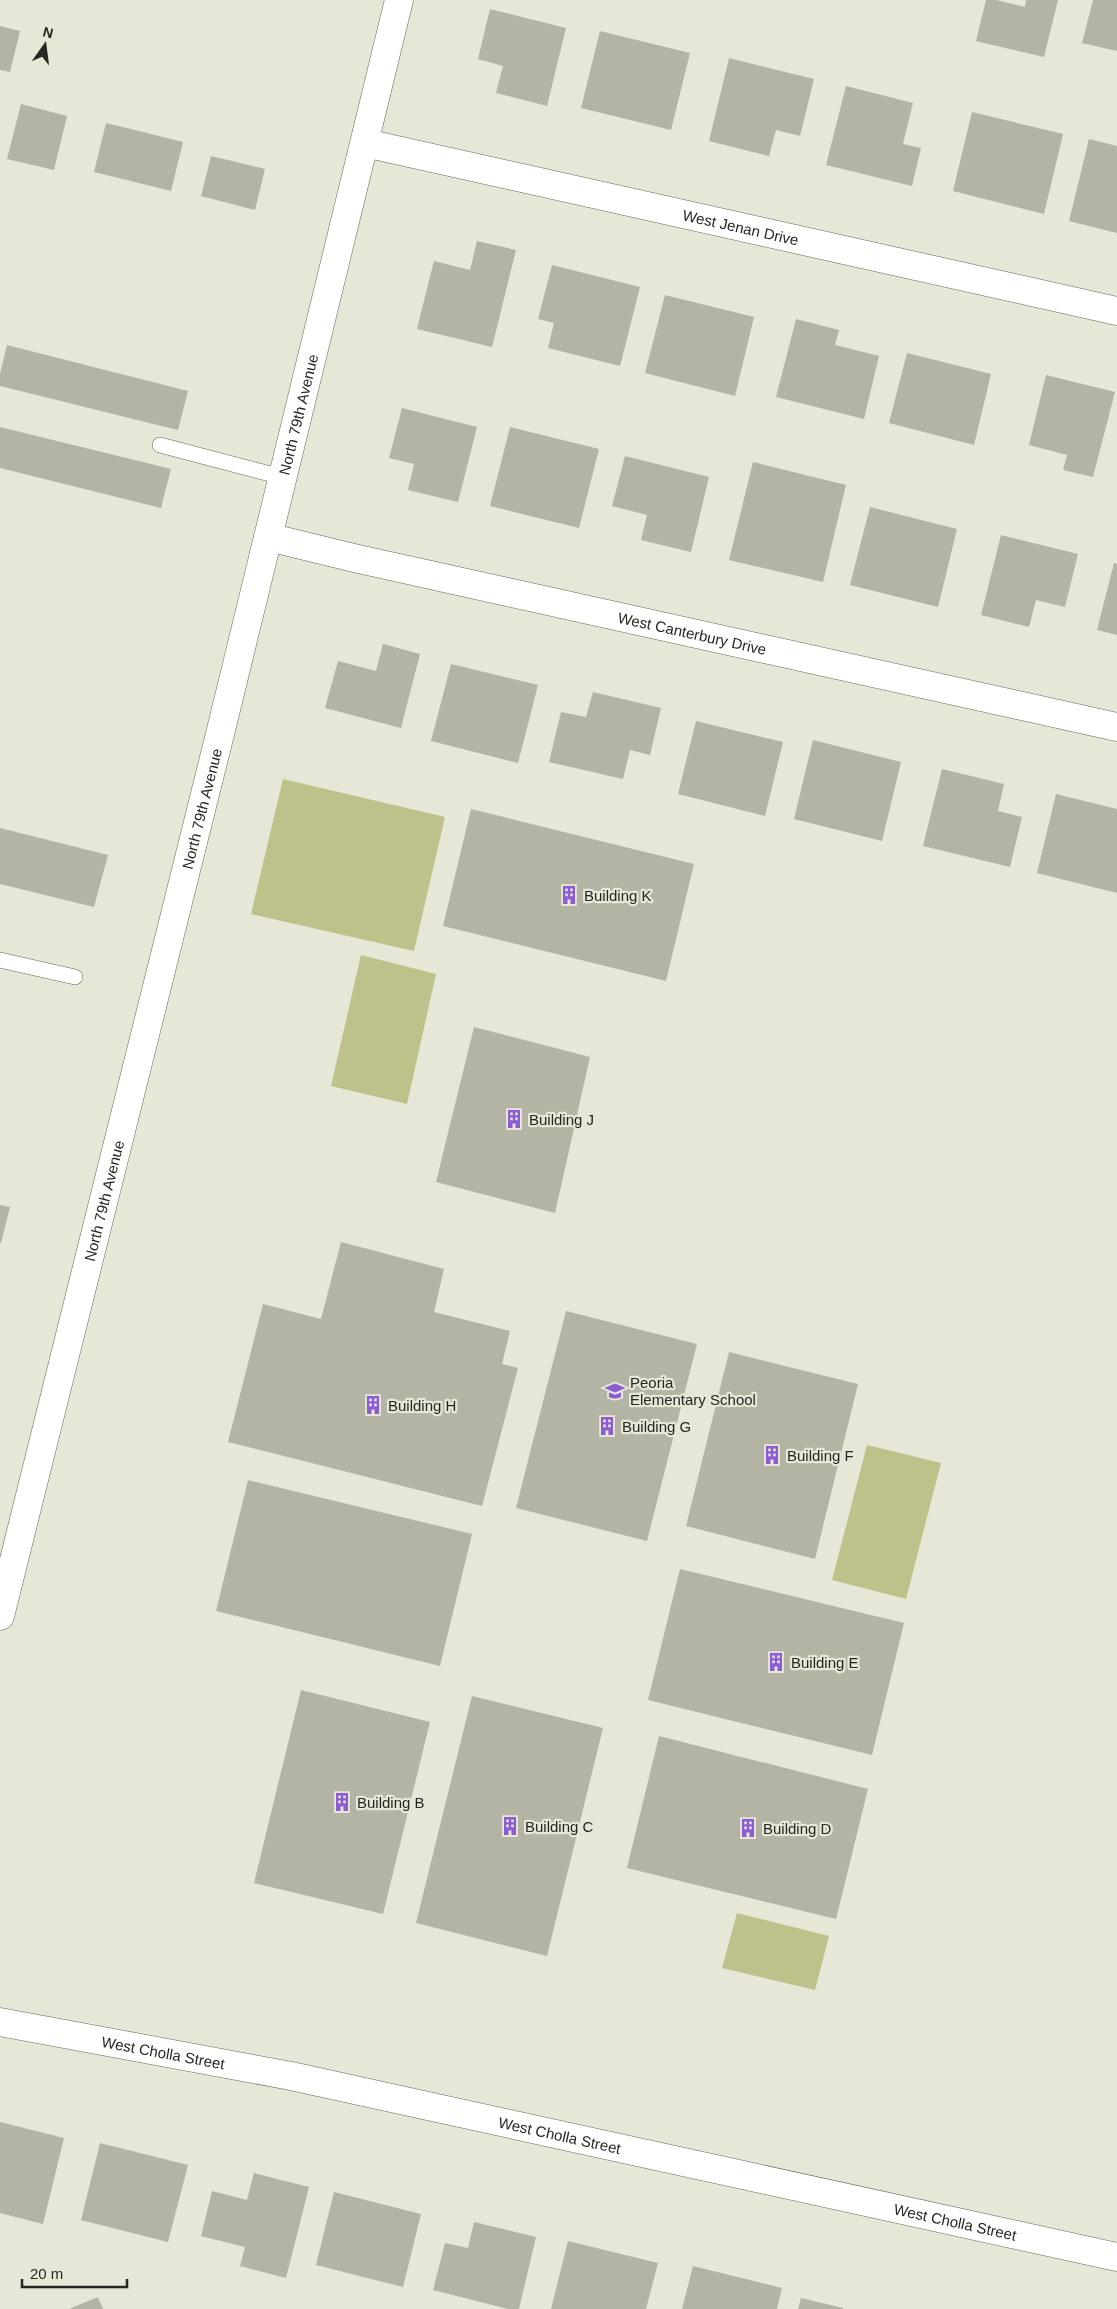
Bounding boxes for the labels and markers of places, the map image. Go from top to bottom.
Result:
building icon: Building K [558,884,580,906]
place label: Building K [584,887,652,904]
building icon: Building J [503,1108,525,1130]
place label: Building J [529,1111,594,1128]
place label: Peoria Elementary School [630,1374,756,1408]
school or university icon: Peoria Elementary School [604,1380,626,1402]
building icon: Building H [362,1394,384,1416]
place label: Building H [388,1397,456,1414]
building icon: Building G [596,1415,618,1437]
place label: Building G [622,1418,691,1435]
building icon: Building F [761,1444,783,1466]
place label: Building F [787,1447,854,1464]
building icon: Building E [765,1651,787,1673]
place label: Building E [791,1654,859,1671]
building icon: Building B [331,1791,353,1813]
place label: Building B [357,1794,425,1811]
building icon: Building C [499,1815,521,1837]
building icon: Building D [737,1817,759,1839]
place label: Building C [525,1818,594,1835]
place label: Building D [763,1820,832,1837]

